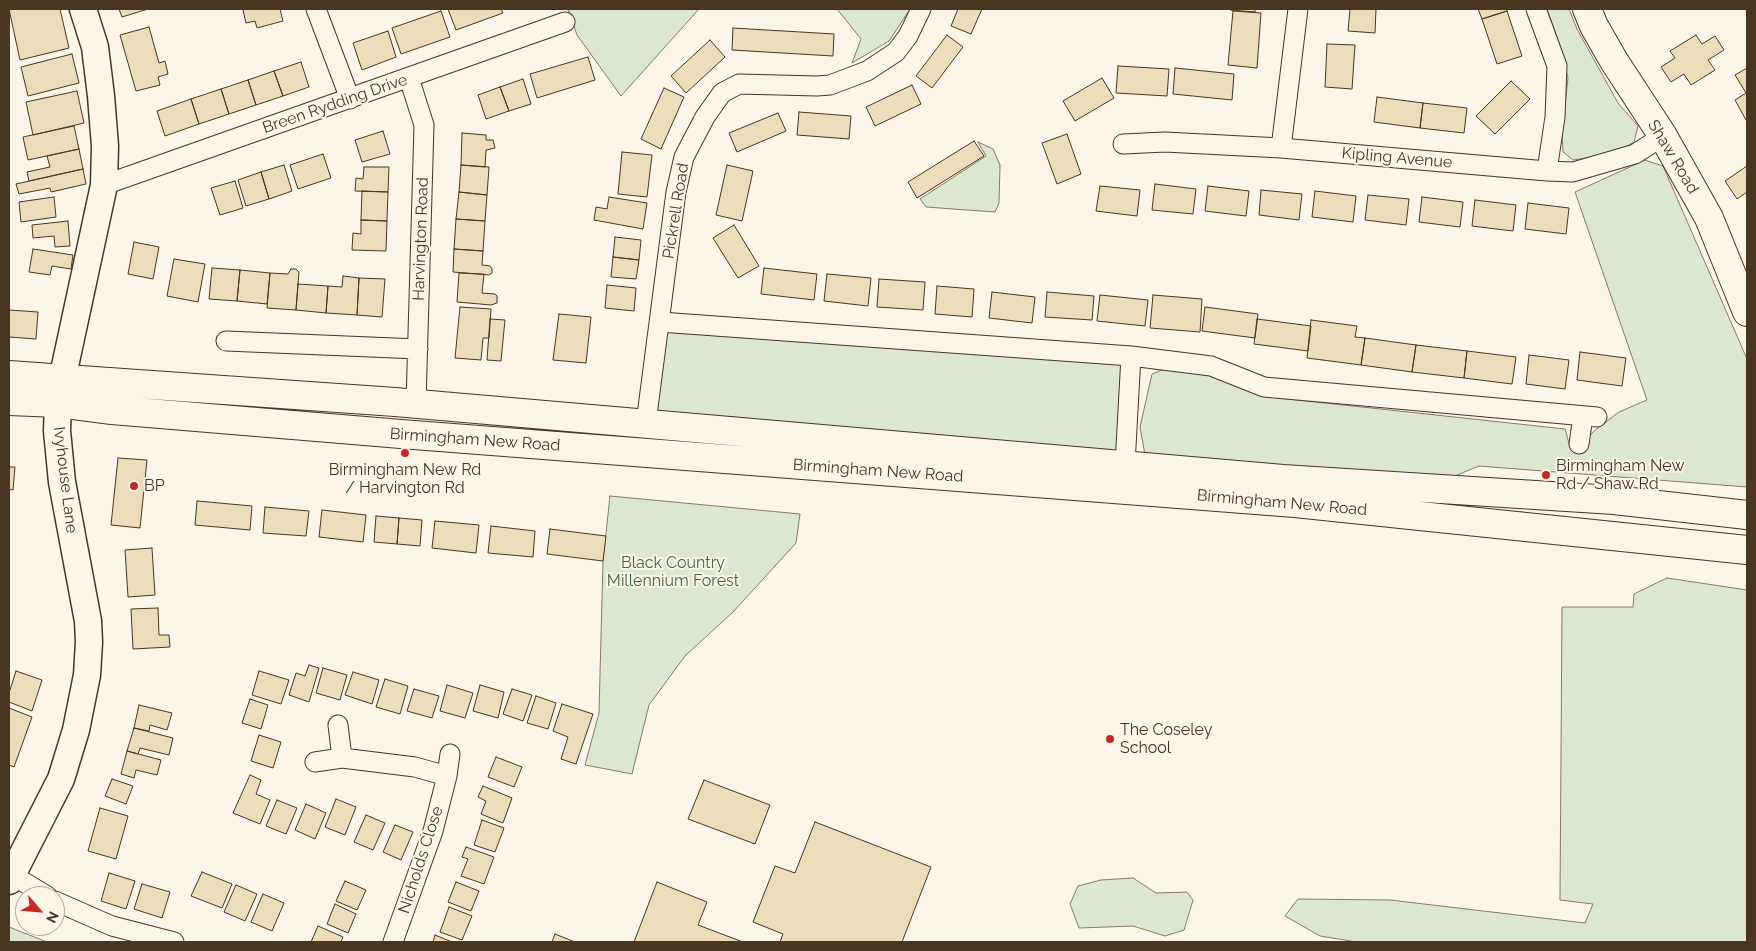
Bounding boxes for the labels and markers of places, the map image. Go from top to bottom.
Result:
marker: Birmingham New Rd / Harvington Rd [399,447,411,459]
place label: Birmingham New Rd / Shaw Rd [1556,456,1684,494]
place label: Birmingham New Rd / Harvington Rd [329,460,481,498]
marker: Birmingham New Rd / Shaw Rd [1540,469,1552,481]
place label: BP [144,476,165,496]
marker: BP [128,480,140,492]
place label: The Coseley School [1120,720,1212,758]
marker: The Coseley School [1104,733,1116,745]

